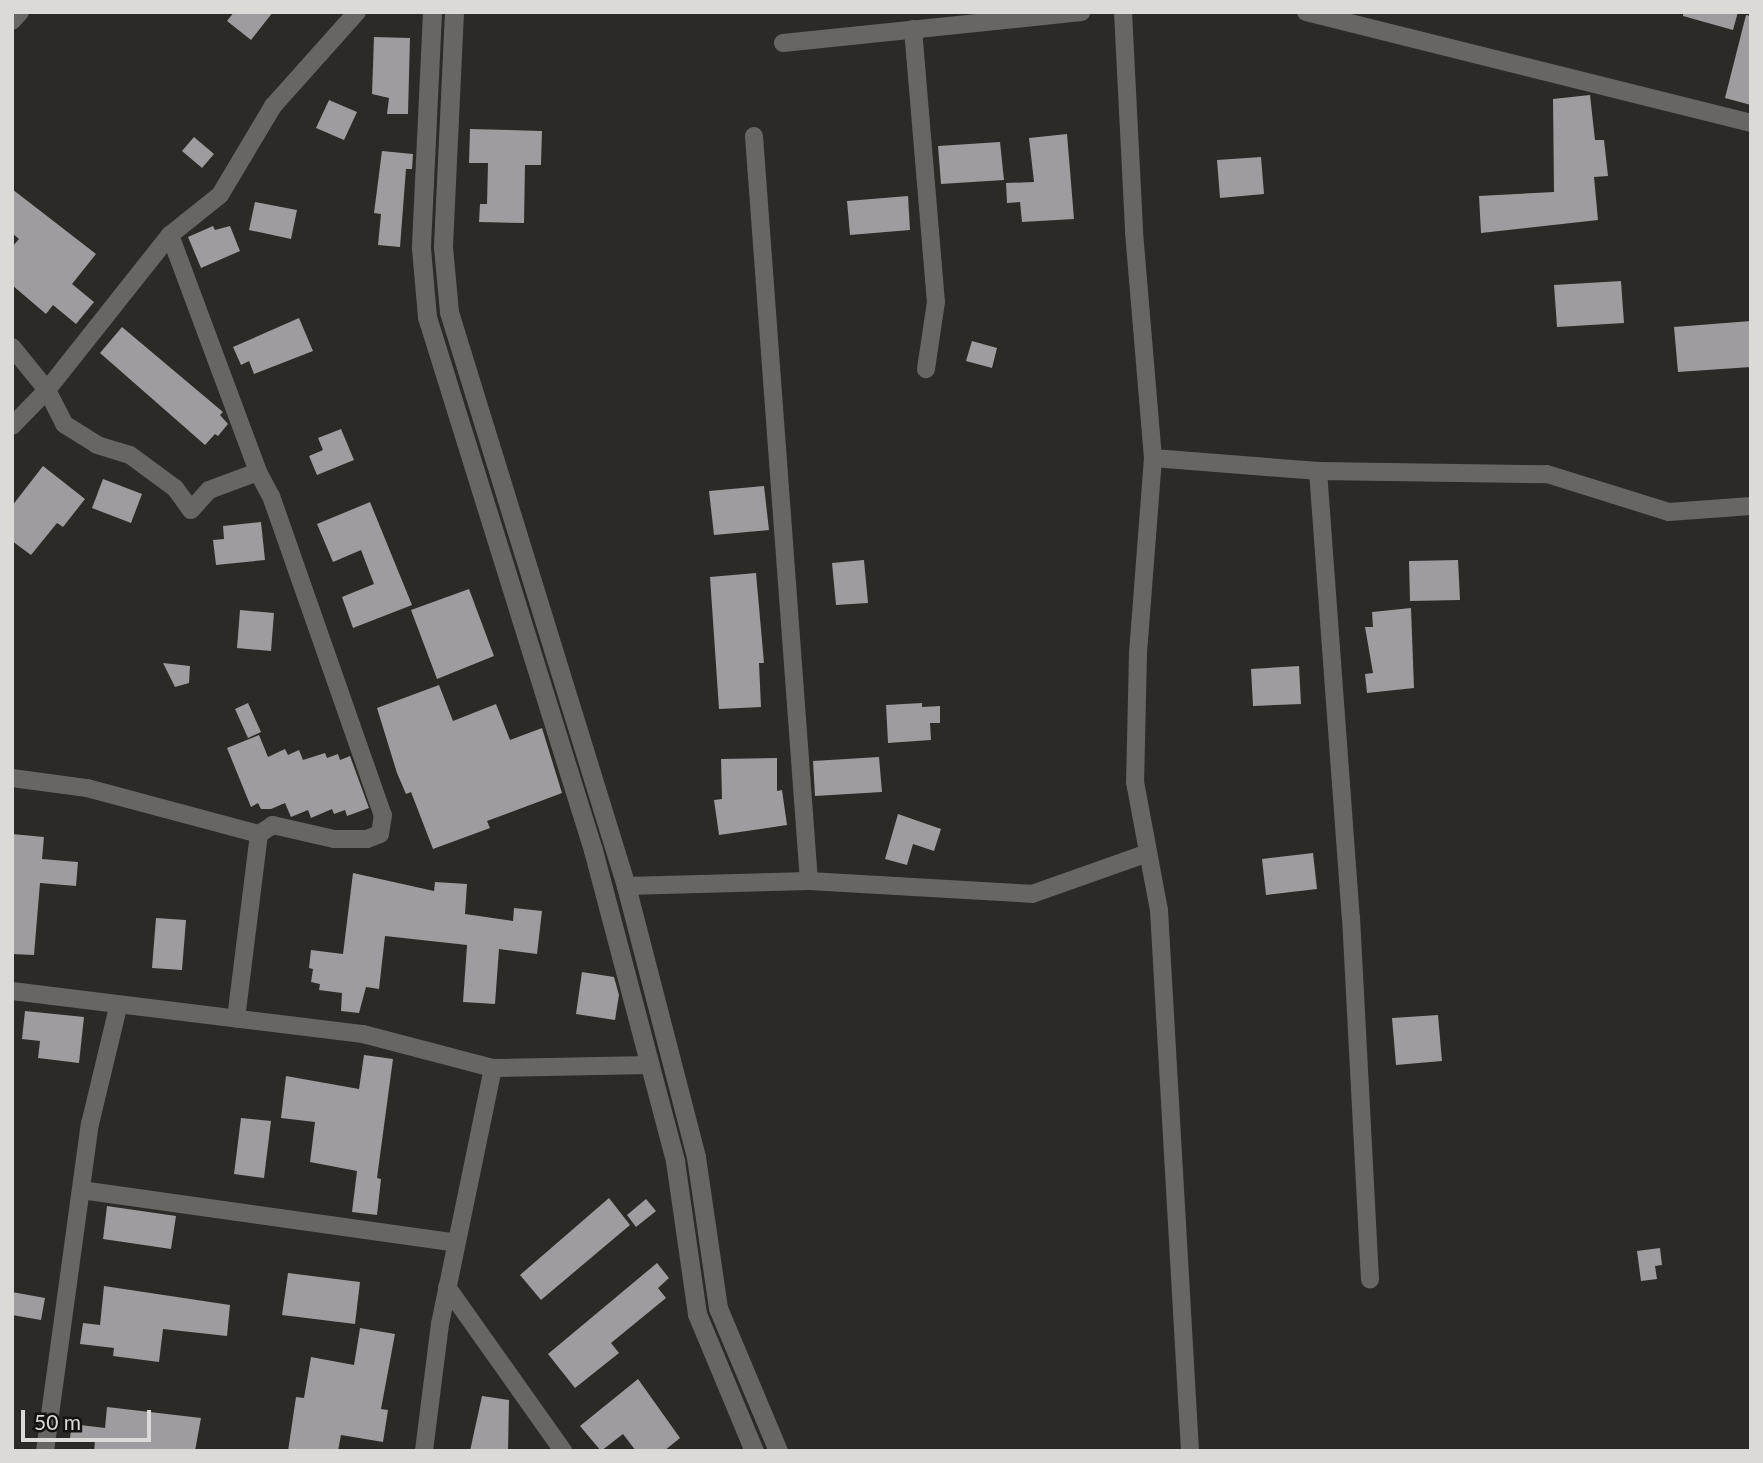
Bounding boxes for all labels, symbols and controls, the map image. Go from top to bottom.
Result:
scale bar [24,1396,154,1440]
text: 50 m [34,1409,81,1434]

